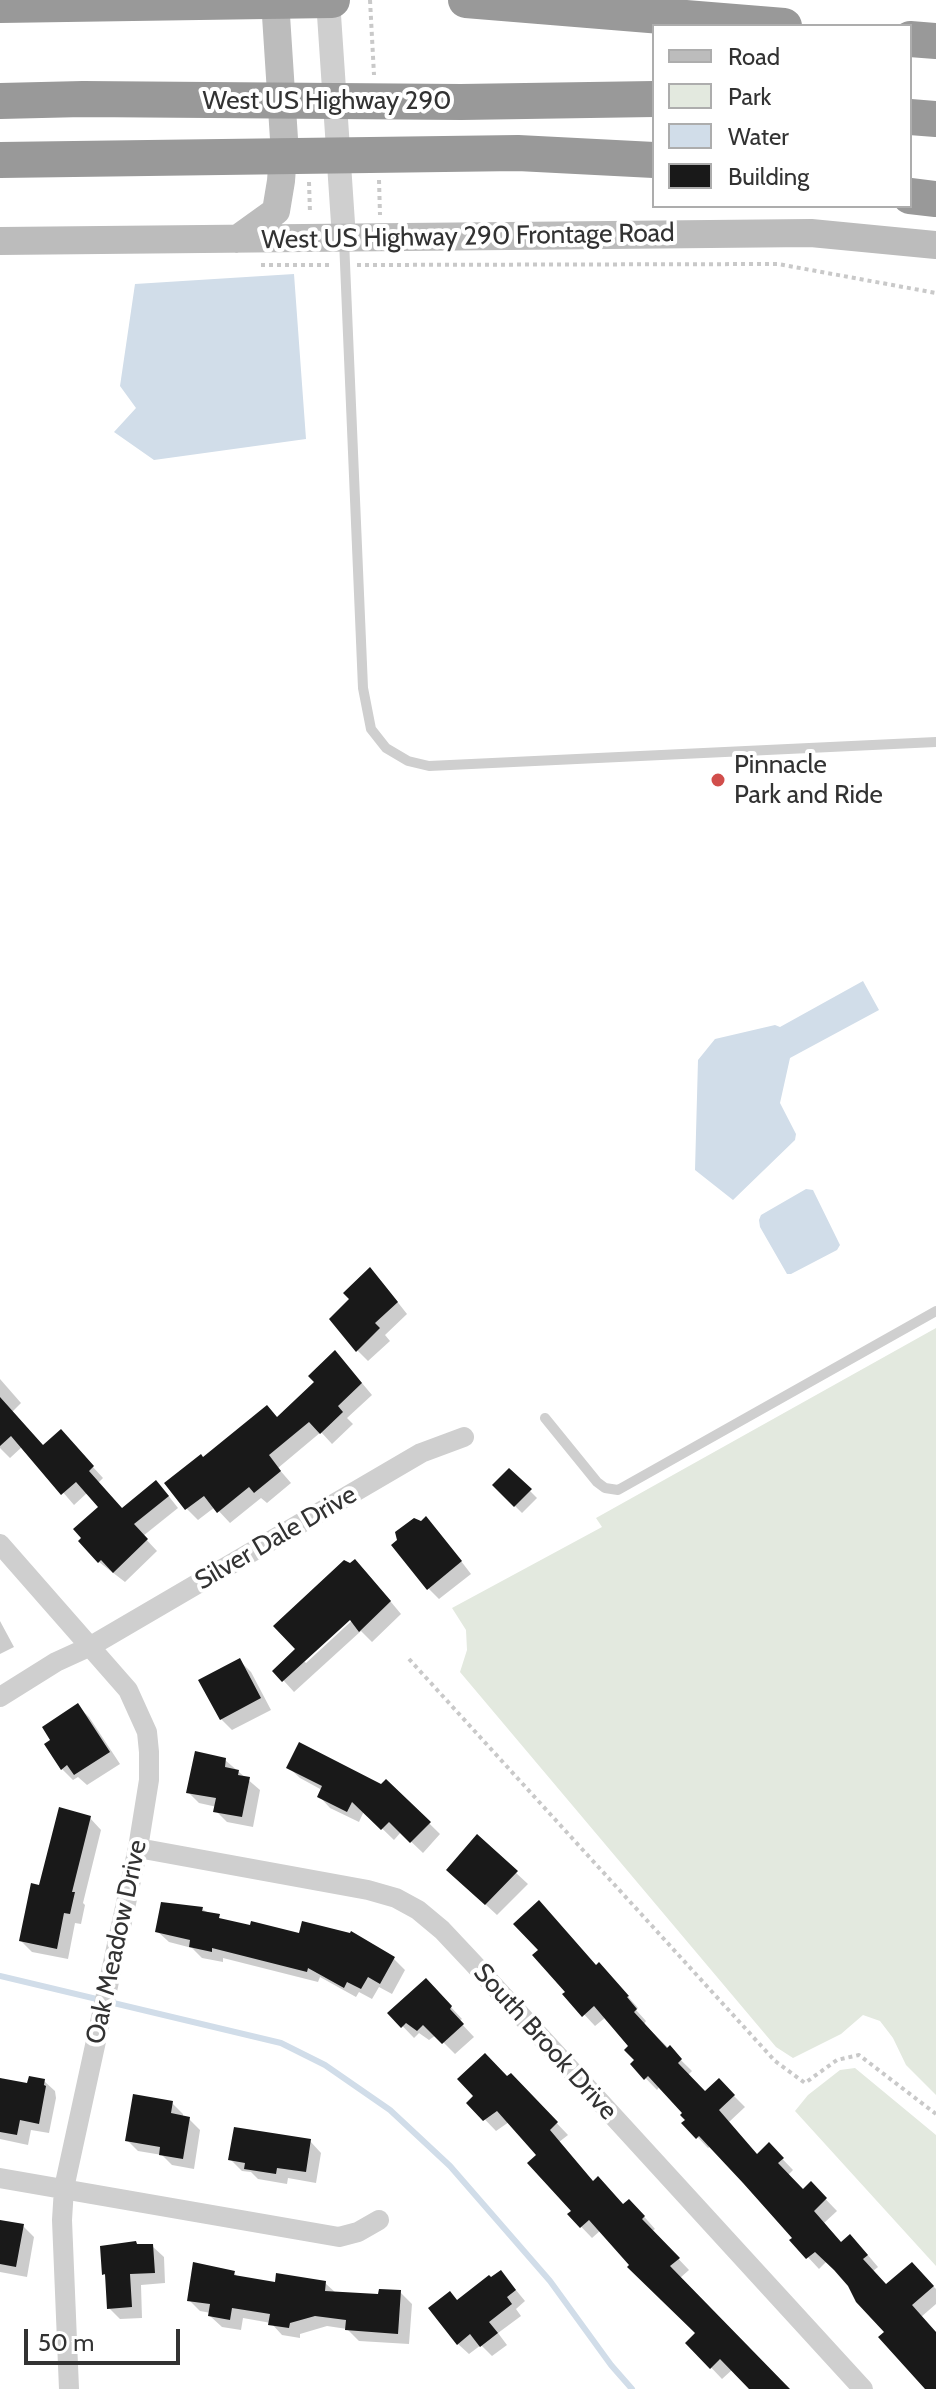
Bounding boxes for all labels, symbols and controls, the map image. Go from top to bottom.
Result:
legend [652,24,912,208]
text: Road [728,42,780,71]
text: Park [728,82,771,111]
street label: West US Highway 290 [203,85,451,117]
text: Water [728,122,789,151]
text: Building [728,162,809,191]
street label: West US Highway 290 Frontage Road [261,218,675,256]
place label: Pinnacle Park and Ride [734,749,883,810]
marker: Pinnacle Park and Ride [709,771,727,789]
street label: Silver Dale Drive [190,1479,362,1597]
street label: Oak Meadow Drive [80,1837,154,2047]
street label: South Brook Drive [467,1957,623,2127]
scale bar [28,2313,184,2363]
text: 50 m [38,2328,94,2357]

